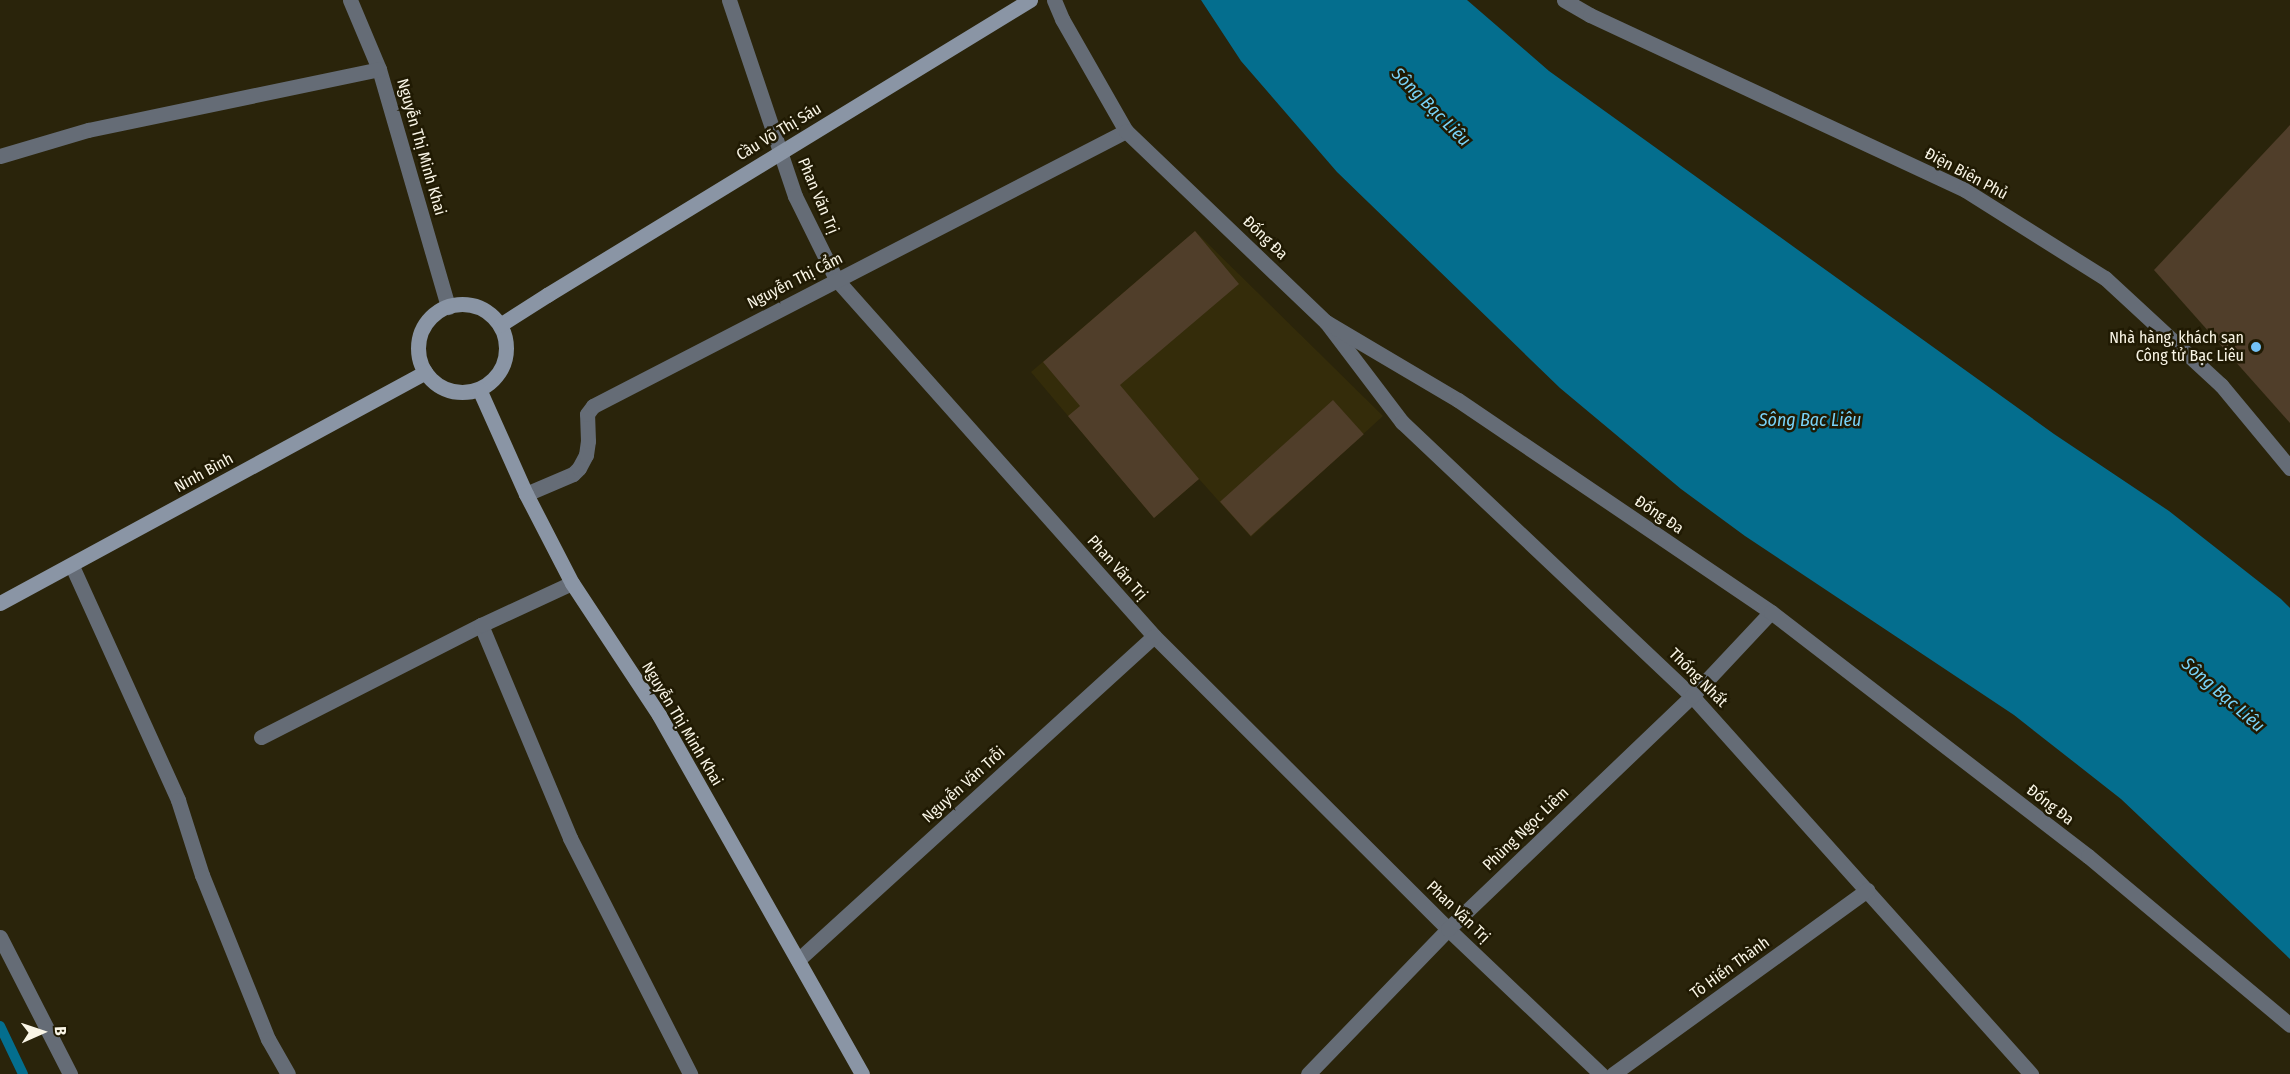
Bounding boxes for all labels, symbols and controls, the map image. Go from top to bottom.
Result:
water label: Sông Bạc Liêu [1387,63,1475,151]
street label: Nguyễn Thị Minh Khai [392,77,450,217]
street label: Cầu Võ Thị Sáu [733,99,825,165]
street label: Điện Biên Phủ [1921,144,2011,204]
street label: Phan Văn Trị [793,155,843,237]
street label: Đống Đa [1239,212,1291,264]
street label: Nguyễn Thị Cẩm [744,249,846,313]
place label: Nhà hàng, khách sạn Công tử Bạc Liêu [2109,328,2244,366]
marker: Nhà hàng, khách sạn Công tử Bạc Liêu [2249,340,2263,354]
water label: Sông Bạc Liêu [1759,409,1861,431]
street label: Ninh Bình [171,449,237,497]
street label: Đống Đa [1631,492,1687,538]
street label: Phan Văn Trị [1083,532,1151,604]
street label: Thống Nhất [1665,645,1731,711]
water label: Sông Bạc Liêu [2177,653,2269,737]
street label: Nguyễn Thị Minh Khai [637,659,727,789]
street label: Nguyễn Văn Trỗi [919,743,1009,827]
street label: Đống Đa [2023,781,2077,829]
street label: Phùng Ngọc Liêm [1479,783,1573,875]
street label: Phan Văn Trị [1422,877,1494,947]
street label: Tô Hiến Thành [1687,933,1773,1003]
north arrow [12,1002,72,1062]
text: B [51,1026,70,1036]

